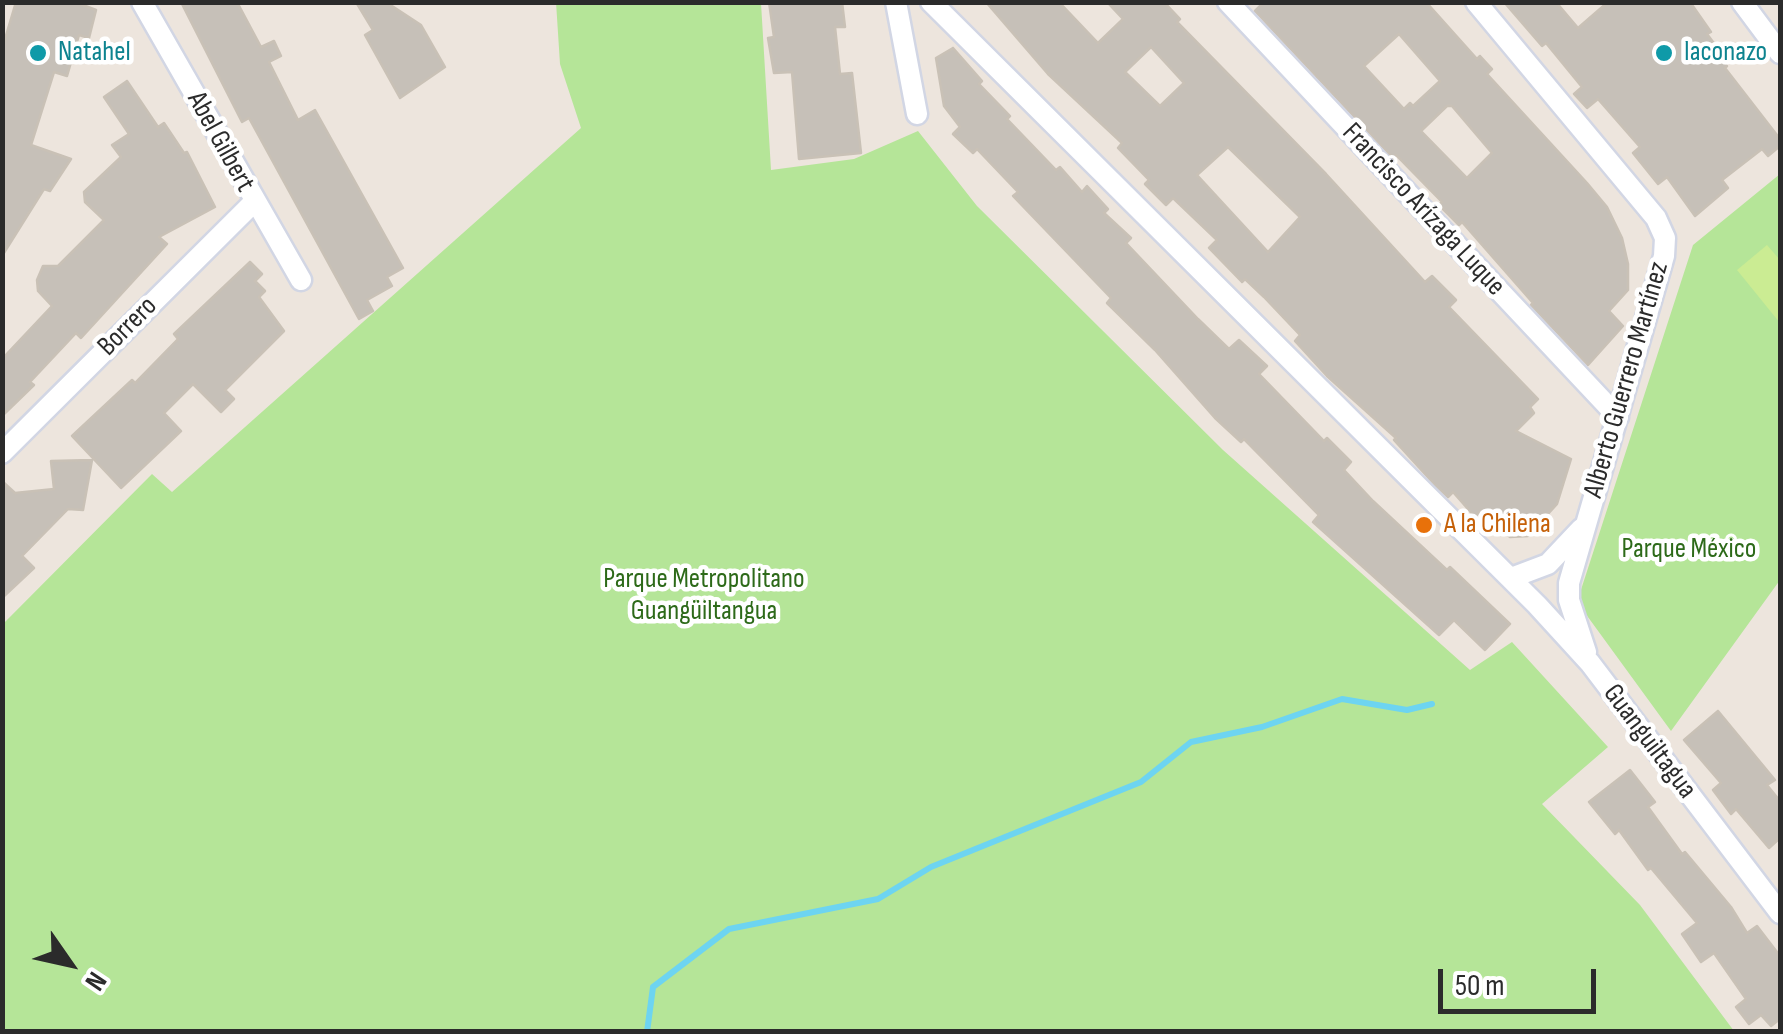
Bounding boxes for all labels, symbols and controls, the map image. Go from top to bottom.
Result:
place label: Natahel [58,36,131,70]
place label: Iaconazo [1684,36,1767,70]
marker: Natahel [27,42,49,64]
marker: Iaconazo [1653,42,1675,64]
street label: Abel Gilbert [179,86,261,198]
street label: Francisco Arízaga Luque [1334,117,1512,303]
street label: Alberto Guerrero Martínez [1577,258,1677,502]
street label: Borrero [91,290,165,364]
place label: A la Chilena [1444,508,1551,542]
marker: A la Chilena [1413,514,1435,536]
park label: Parque México [1622,533,1756,567]
park label: Parque Metropolitano Guangüiltangua [603,563,805,629]
street label: Guanguiltagua [1595,678,1703,806]
north arrow [20,914,120,1014]
scale bar [1443,949,1600,1011]
text: N [77,966,113,996]
text: 50 m [1455,968,1504,1004]

